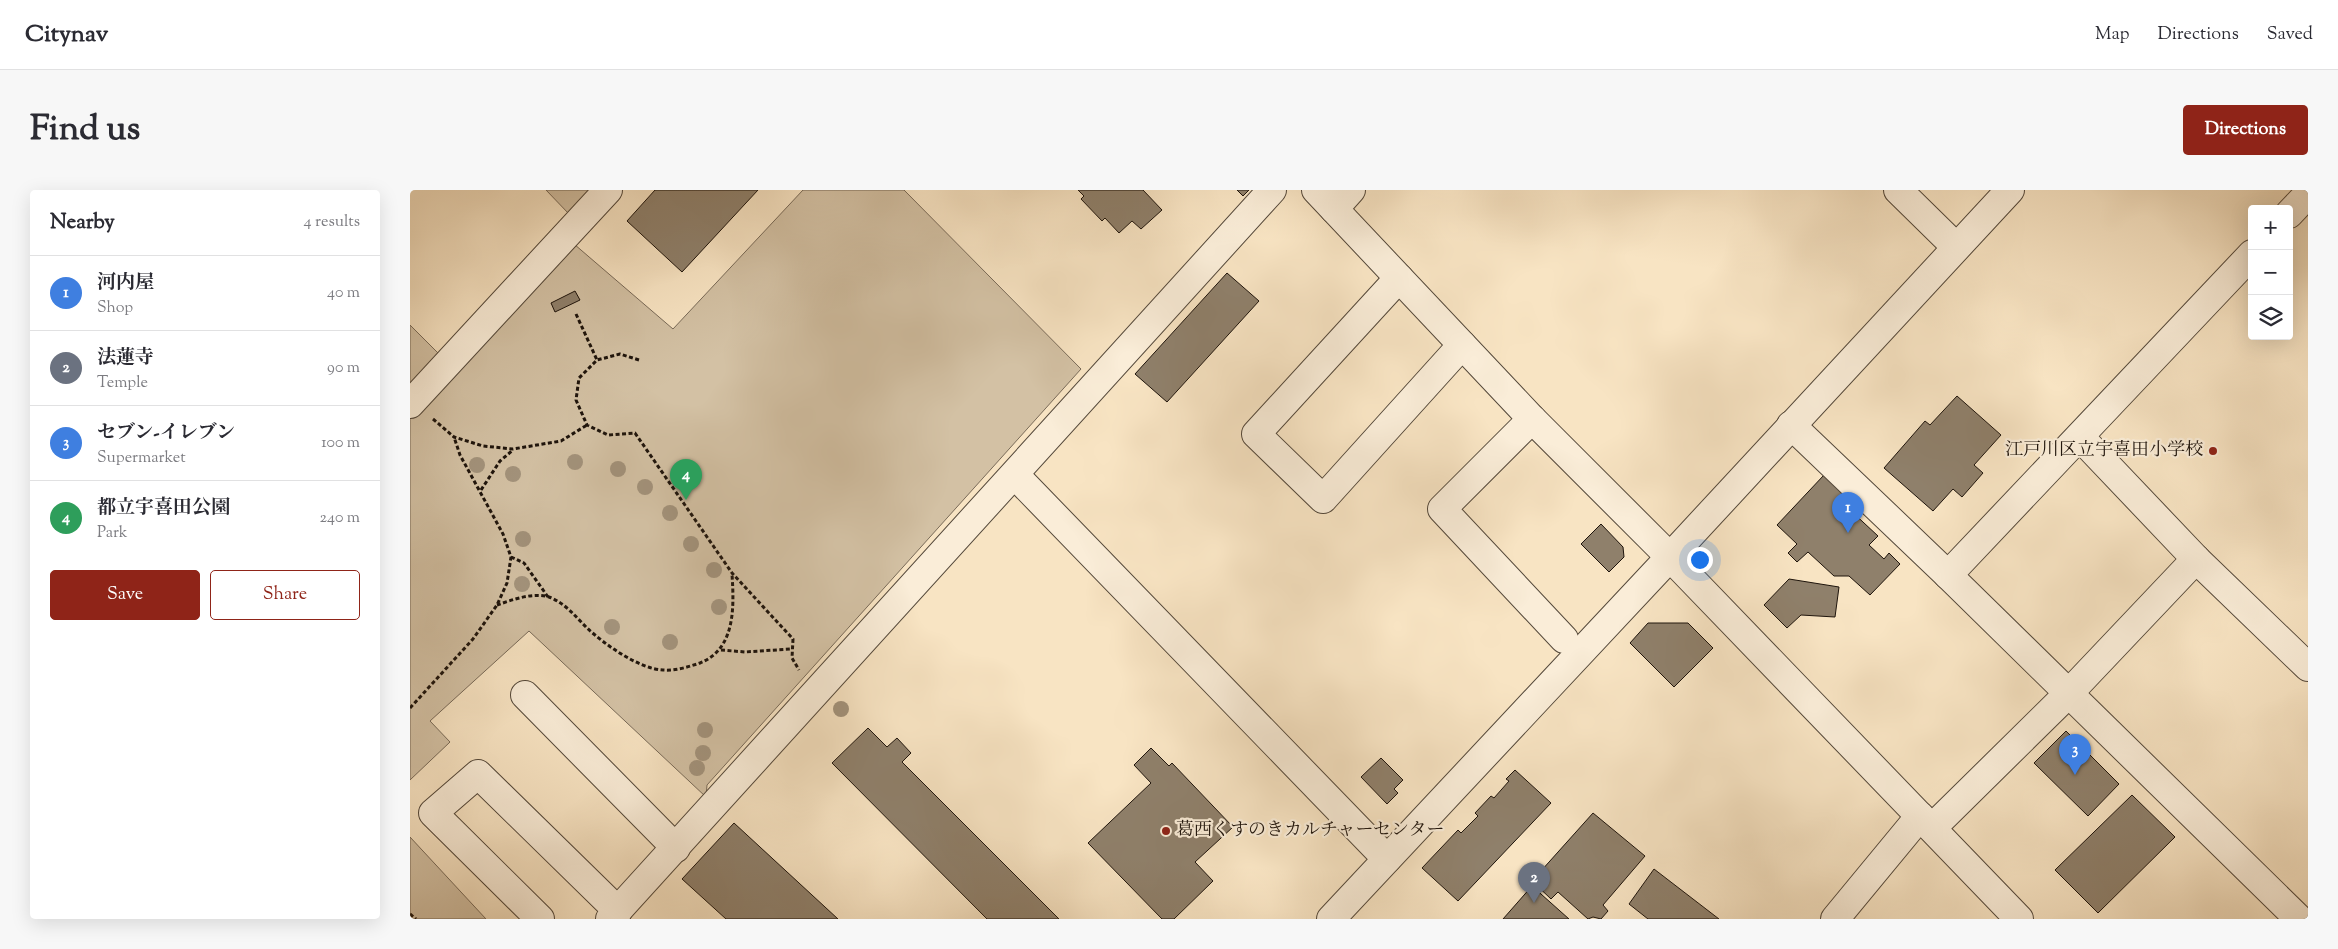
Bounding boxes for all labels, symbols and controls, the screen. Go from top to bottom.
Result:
text: Citynav [25,18,108,52]
text: Map [2095,22,2130,48]
text: Directions [2158,22,2239,48]
text: Saved [2267,22,2313,48]
text: Find us [30,105,140,156]
button: Directions [2183,105,2308,155]
map controls [2248,205,2293,340]
button: + [2248,205,2293,250]
text: Nearby [50,208,115,238]
text: 4 results [304,211,360,234]
button: − [2248,250,2293,295]
text: 河内屋 [97,270,154,297]
text: 1 [63,282,69,305]
text: 40 m [327,282,360,305]
button: layers [2248,295,2293,340]
text: Shop [97,297,133,320]
text: 法蓮寺 [97,345,154,372]
text: 2 [62,357,70,380]
text: 90 m [327,357,360,380]
text: Temple [97,372,148,395]
text: セブン-イレブン [97,420,235,447]
text: 3 [63,432,69,455]
text: 100 m [321,432,360,455]
place label: 江戸川区立宇喜田小学校 [2005,438,2203,464]
marker: 江戸川区立宇喜田小学校 [2207,445,2219,457]
text: Supermarket [97,447,186,470]
pin: 4 [670,459,702,500]
pin: 1 [1832,492,1864,533]
text: 都立宇喜田公園 [97,495,230,522]
text: 4 [62,507,70,530]
text: 240 m [319,507,360,530]
text: Park [97,522,128,545]
your location [1687,547,1713,573]
button: Save [50,570,200,620]
button: Share [210,570,360,620]
pin: 3 [2059,734,2091,775]
place label: 葛西くすのきカルチャーセンター [1176,818,1444,844]
marker: 葛西くすのきカルチャーセンター [1160,825,1172,837]
pin: 2 [1518,862,1550,903]

